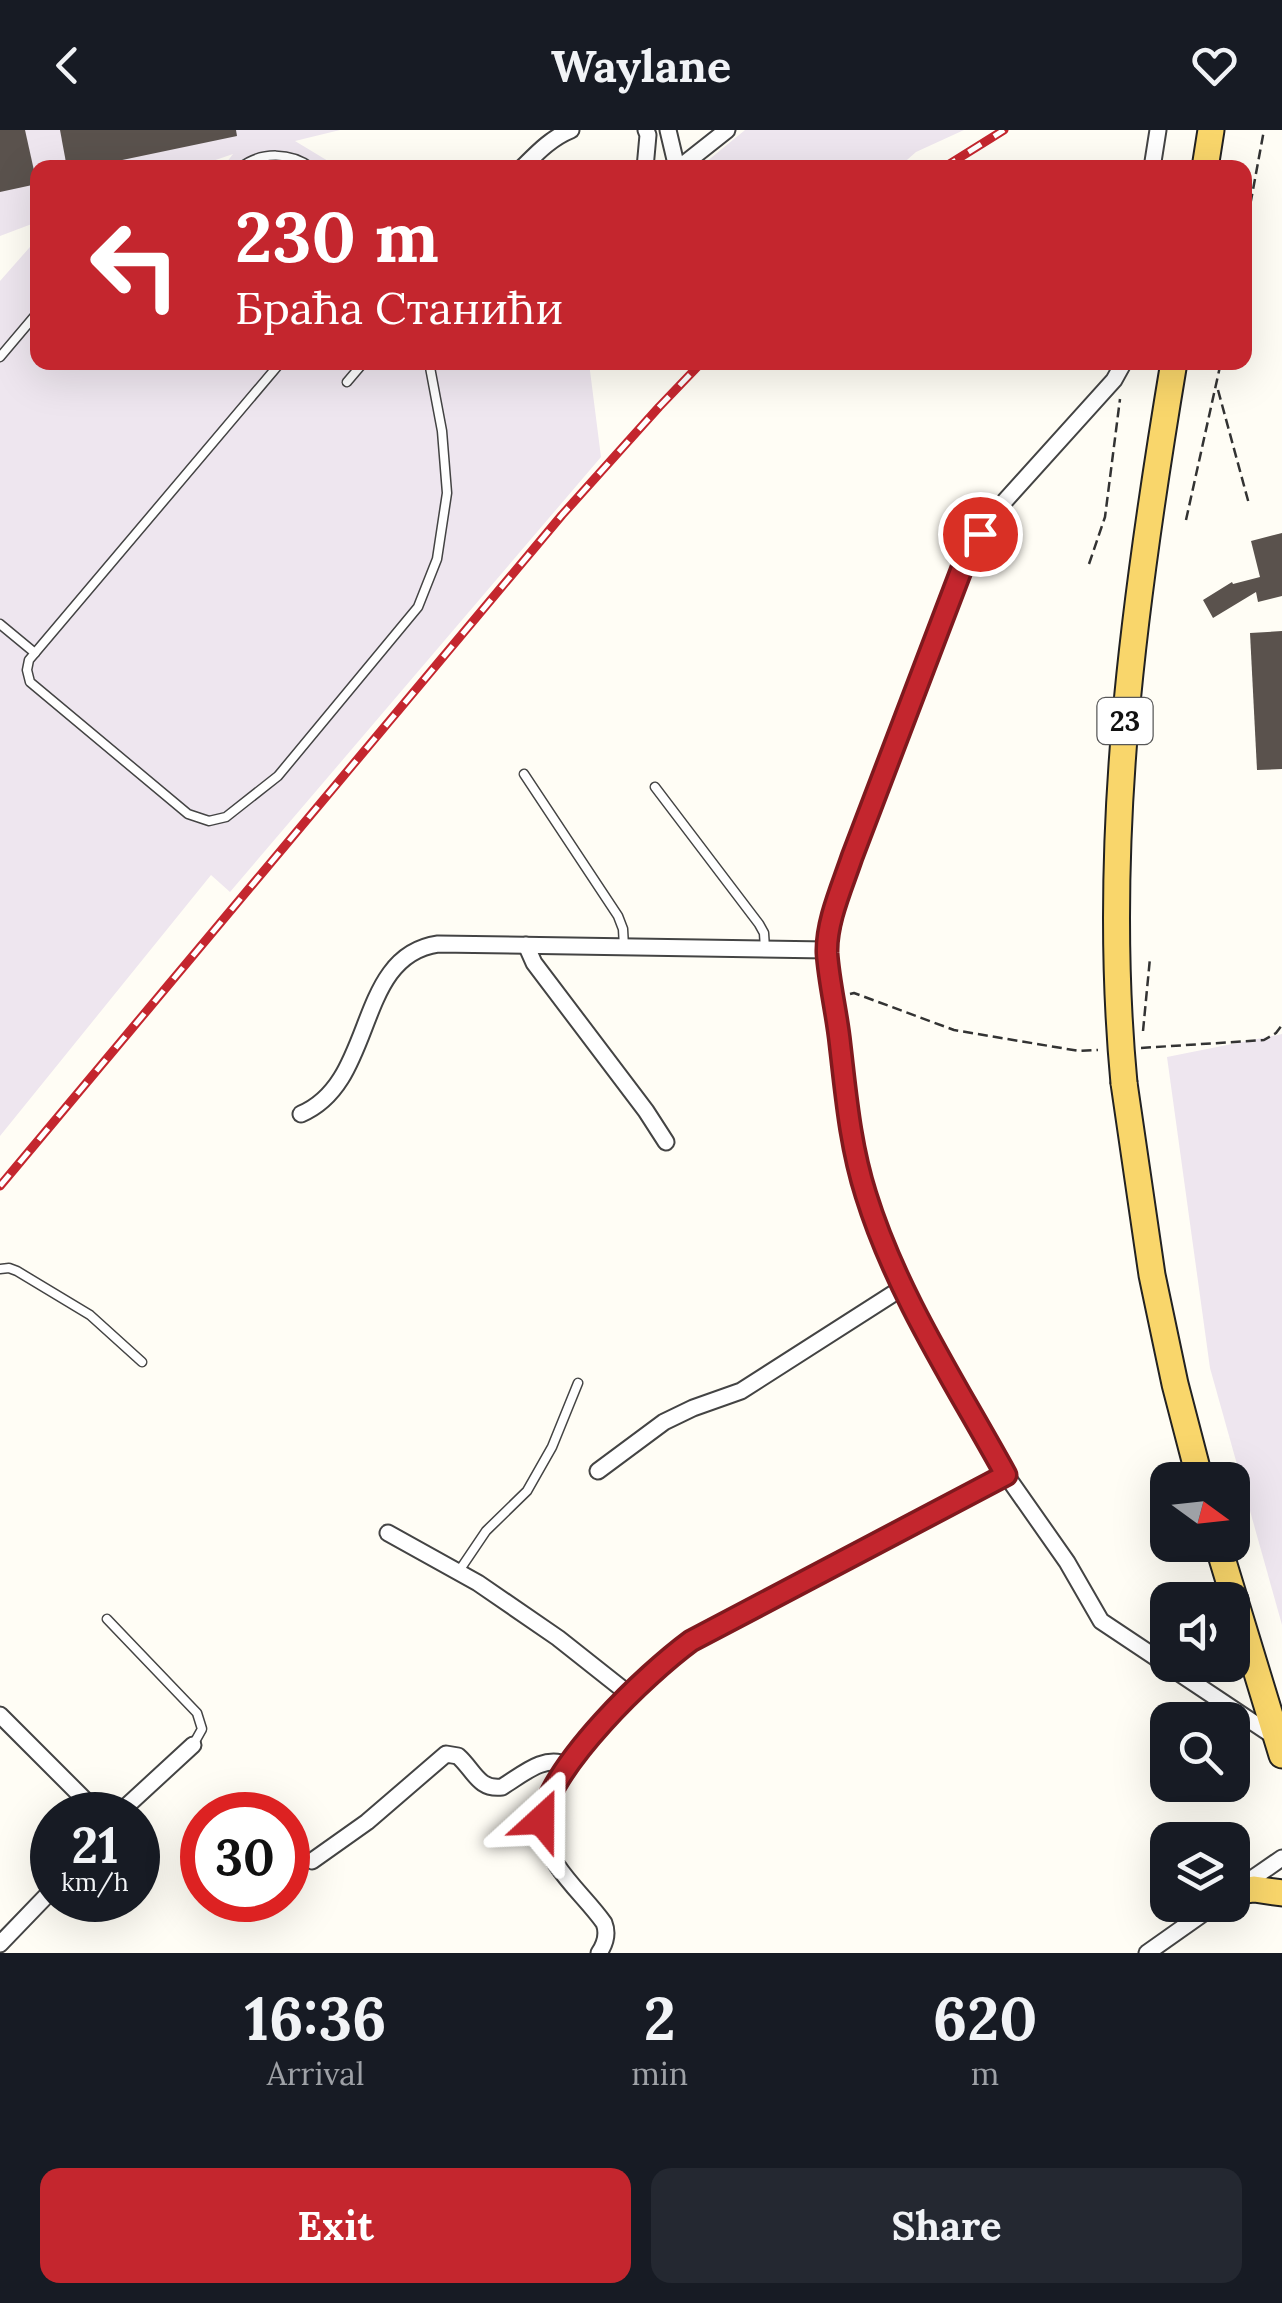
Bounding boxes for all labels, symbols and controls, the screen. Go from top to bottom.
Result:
text: Waylane [551,37,731,94]
icon: back [40,38,95,93]
icon: heart [1187,38,1242,93]
text: 230 m [235,192,439,281]
icon: left [70,200,200,330]
text: Браћа Станићи [235,279,563,336]
pin [938,492,1023,577]
icon: arrive [953,507,1008,562]
road number: 23 [1098,698,1152,744]
north arrow [1150,1462,1250,1562]
map controls [1150,1462,1250,1922]
button: sound [1150,1582,1250,1682]
button: search [1150,1702,1250,1802]
position arrow [489,1768,593,1872]
speed limit sign: 30 [180,1792,310,1922]
text: 21 [72,1813,118,1877]
button: layers [1150,1822,1250,1922]
text: km/h [61,1866,129,1898]
text: 16:36 [245,1980,387,2056]
text: 2 [644,1980,676,2056]
text: 620 [933,1980,1037,2056]
text: Arrival [267,2053,364,2094]
text: min [631,2053,688,2094]
text: m [971,2053,999,2094]
button: Exit [40,2168,631,2283]
button: Share [651,2168,1242,2283]

